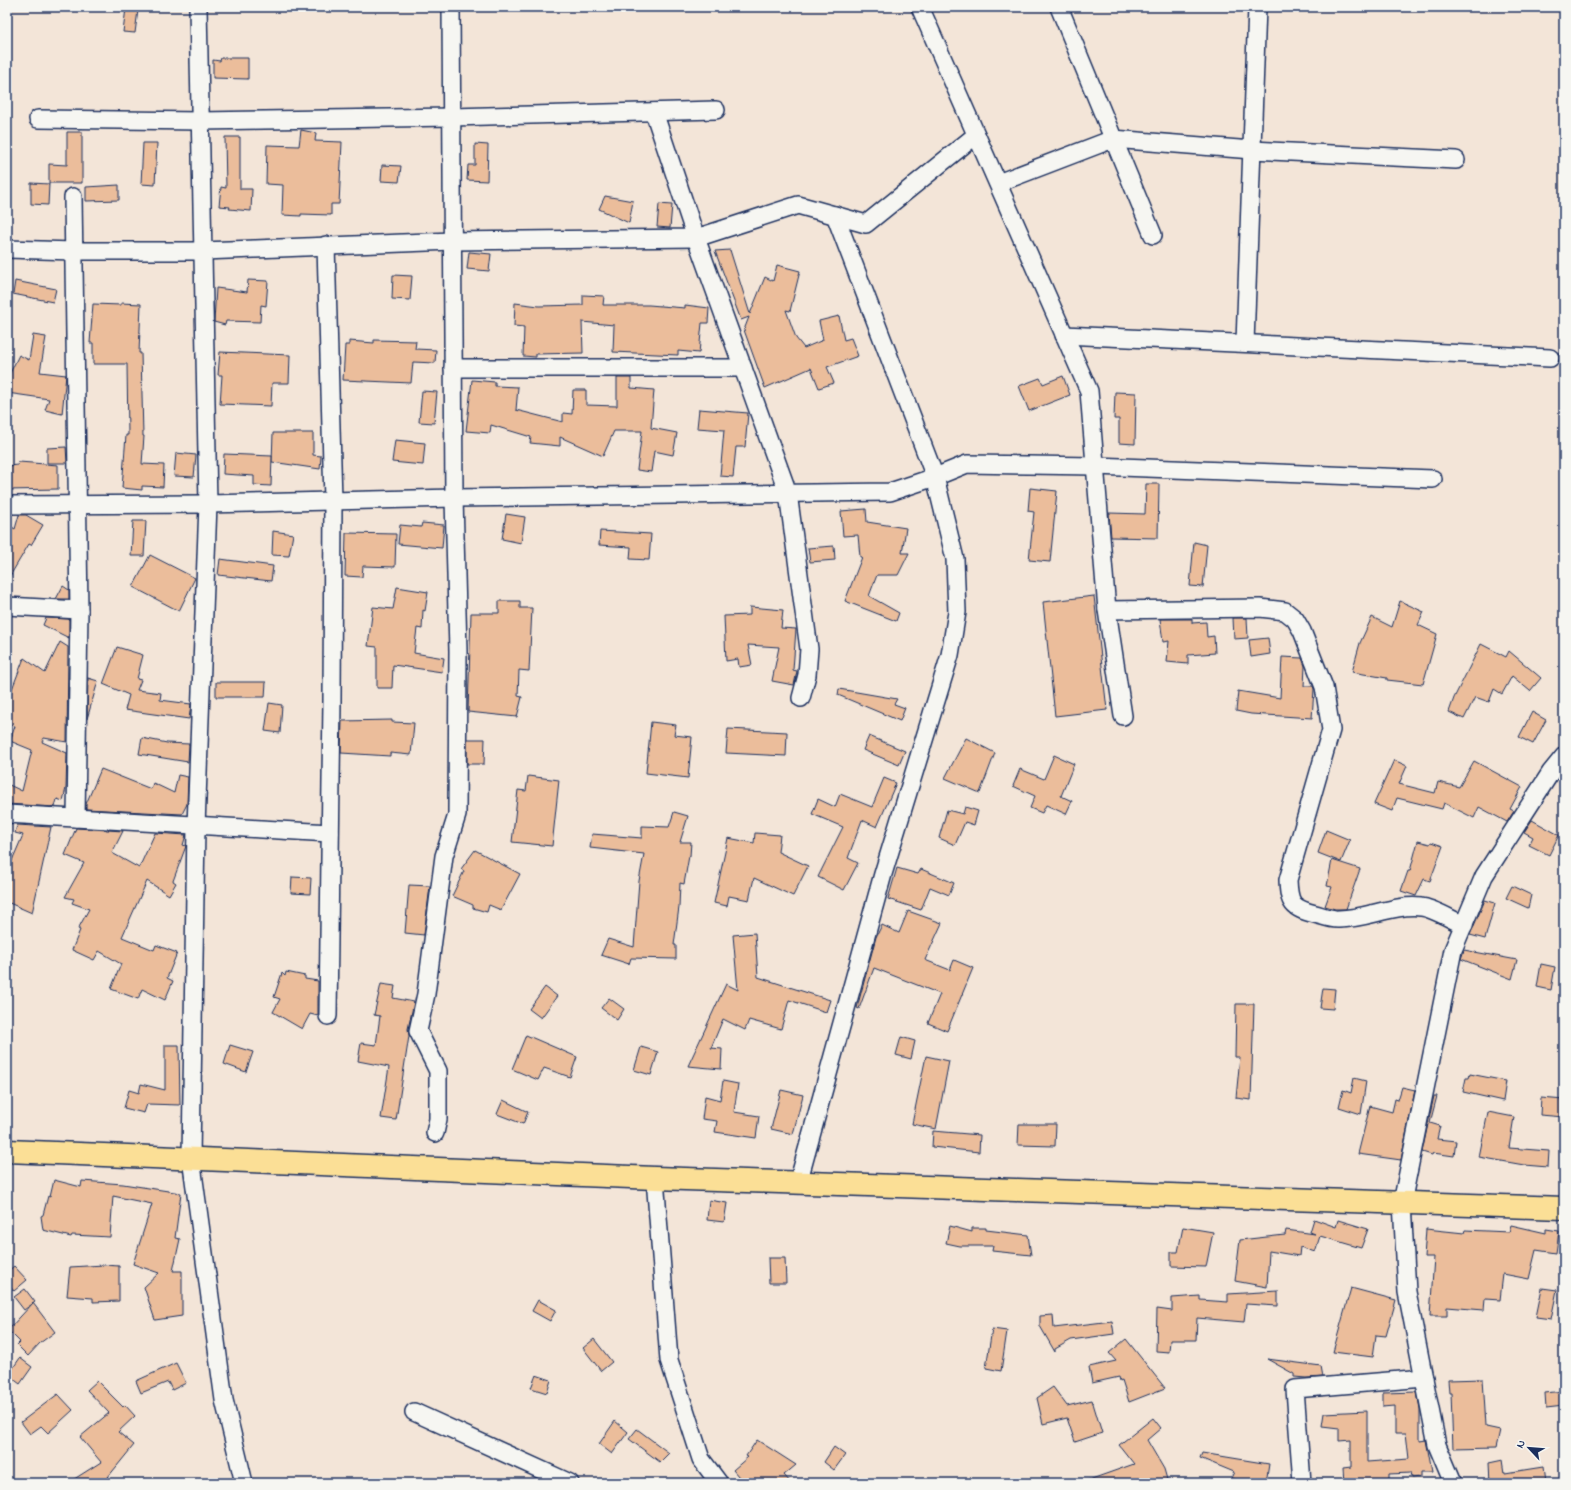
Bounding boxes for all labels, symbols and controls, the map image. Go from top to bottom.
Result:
north arrow [1509,1428,1549,1468]
text: N [1512,1437,1530,1451]

